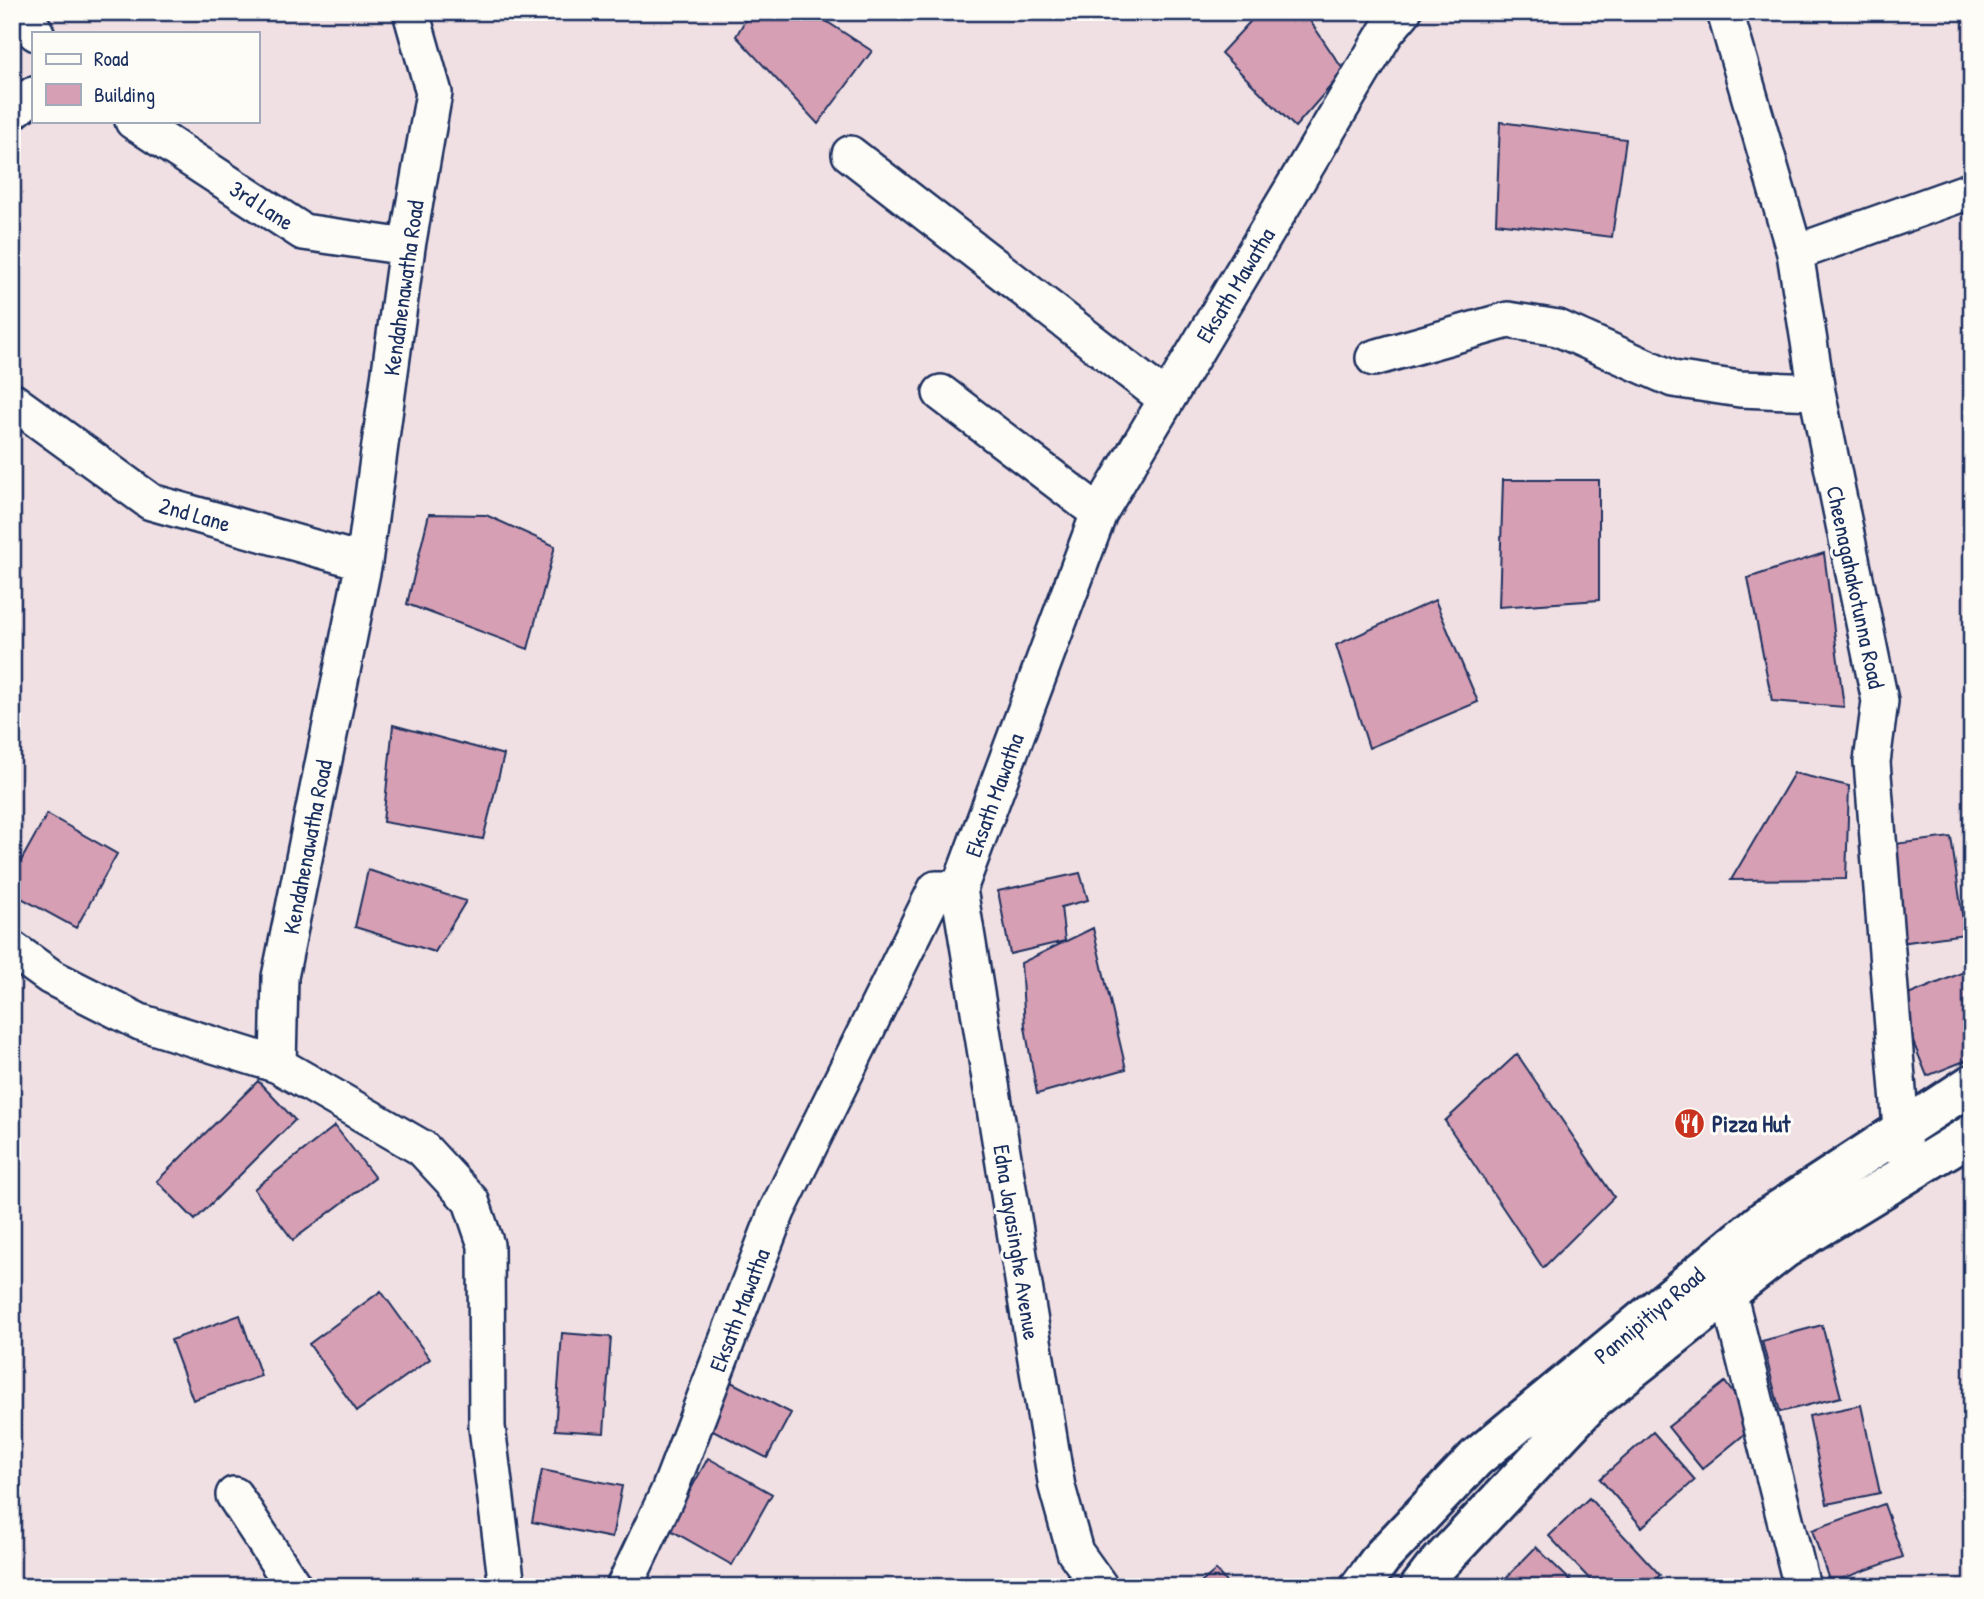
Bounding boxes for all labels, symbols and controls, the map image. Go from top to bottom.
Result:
legend [32,32,259,122]
text: Road [94,44,128,73]
text: Building [94,80,155,109]
street label: 3rd Lane [224,173,300,237]
street label: Kendahenawatha Road [375,198,431,378]
street label: Eksath Mawatha [1188,222,1282,348]
street label: Cheenagahakotunna Road [1819,483,1893,691]
street label: 2nd Lane [156,489,234,539]
street label: Eksath Mawatha [957,729,1031,861]
street label: Kendahenawatha Road [275,757,339,937]
restaurant icon: Pizza Hut [1672,1106,1706,1140]
place label: Pizza Hut [1712,1108,1791,1139]
street label: Edna Jayasinghe Avenue [986,1142,1048,1342]
street label: Eksath Mawatha [701,1244,777,1376]
street label: Pannipitiya Road [1587,1259,1711,1371]

